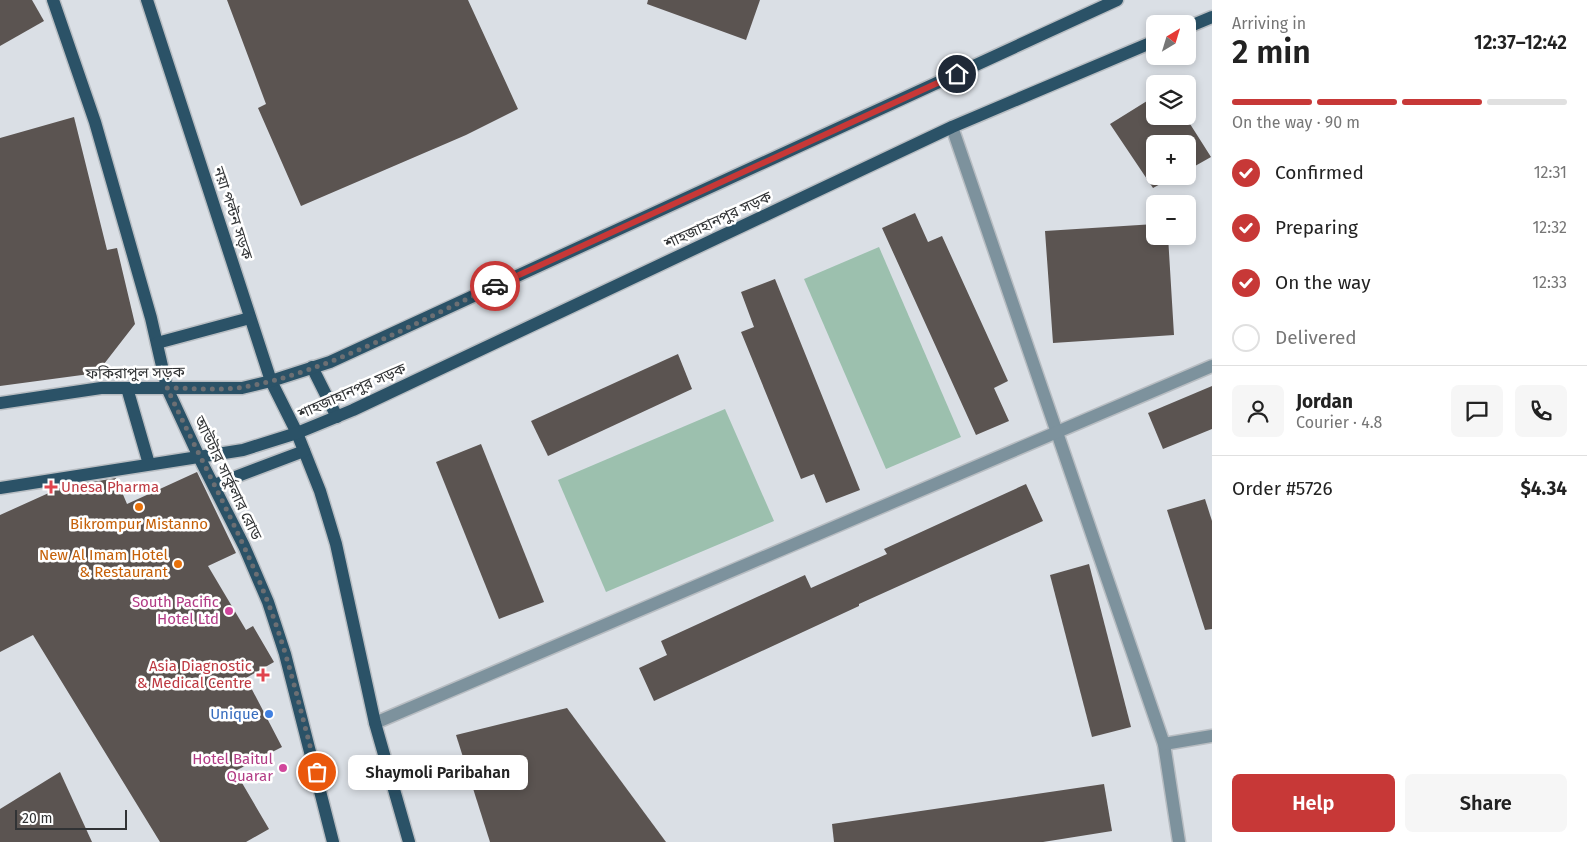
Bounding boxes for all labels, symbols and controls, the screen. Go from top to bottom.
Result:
text: Arriving in [1232,14,1306,33]
north arrow [1146,15,1196,65]
map controls [1146,15,1196,245]
text: 12:37–12:42 [1474,31,1567,54]
text: 2 min [1232,33,1311,71]
pin [936,53,978,95]
icon: home [943,60,971,88]
button: layers [1146,75,1196,125]
text: On the way · 90 m [1232,113,1360,132]
button: + [1146,135,1196,185]
icon: check [1232,159,1260,187]
text: Confirmed [1275,161,1364,184]
street label: নয়া পল্টন সড়ক [209,163,257,263]
text: 12:31 [1534,163,1567,182]
street label: শাহজাহানপুর সড়ক [661,187,775,253]
button: − [1146,195,1196,245]
icon: check [1232,214,1260,242]
text: Preparing [1275,216,1358,239]
text: 12:32 [1532,218,1567,237]
courier [470,261,520,311]
icon: check [1232,269,1260,297]
text: On the way [1275,271,1371,294]
icon: car [481,272,509,300]
text: 12:33 [1532,273,1567,292]
text: Delivered [1275,326,1357,349]
street label: শাহজাহানপুর সড়ক [294,359,409,423]
street label: ফকিরাপুল সড়ক [84,363,186,383]
button: person [1232,385,1284,437]
button: chat [1451,385,1503,437]
button: phone [1515,385,1567,437]
text: Jordan [1296,390,1353,413]
street label: আউটার সার্কুলার রোড [190,412,266,543]
text: Courier · 4.8 [1296,413,1382,432]
text: Order #5726 [1232,477,1333,500]
text: $4.34 [1520,477,1567,500]
place label: Unesa Pharma [61,478,159,496]
marker: Unesa Pharma [45,481,57,493]
marker: Bikrompur Mistanno [133,501,145,513]
place label: Bikrompur Mistanno [70,515,208,533]
place label: New Al Imam Hotel & Restaurant [39,546,169,581]
marker: New Al Imam Hotel & Restaurant [172,558,184,570]
place label: South Pacific Hotel Ltd [132,593,219,628]
marker: South Pacific Hotel Ltd [223,605,235,617]
place label: Asia Diagnostic & Medical Centre [137,657,252,692]
marker: Asia Diagnostic & Medical Centre [256,668,270,682]
place label: Unique [210,705,259,723]
marker: Unique [263,708,275,720]
place label: Hotel Baitul Quarar [192,750,274,785]
pin [296,751,338,793]
callout: Shaymoli Paribahan [347,754,527,790]
icon: bag [303,758,331,786]
marker: Hotel Baitul Quarar [277,762,289,774]
text: Shaymoli Paribahan [366,763,510,782]
button: Help [1232,774,1395,832]
button: Share [1405,774,1567,832]
scale bar [15,807,128,830]
text: 20 m [22,810,52,827]

